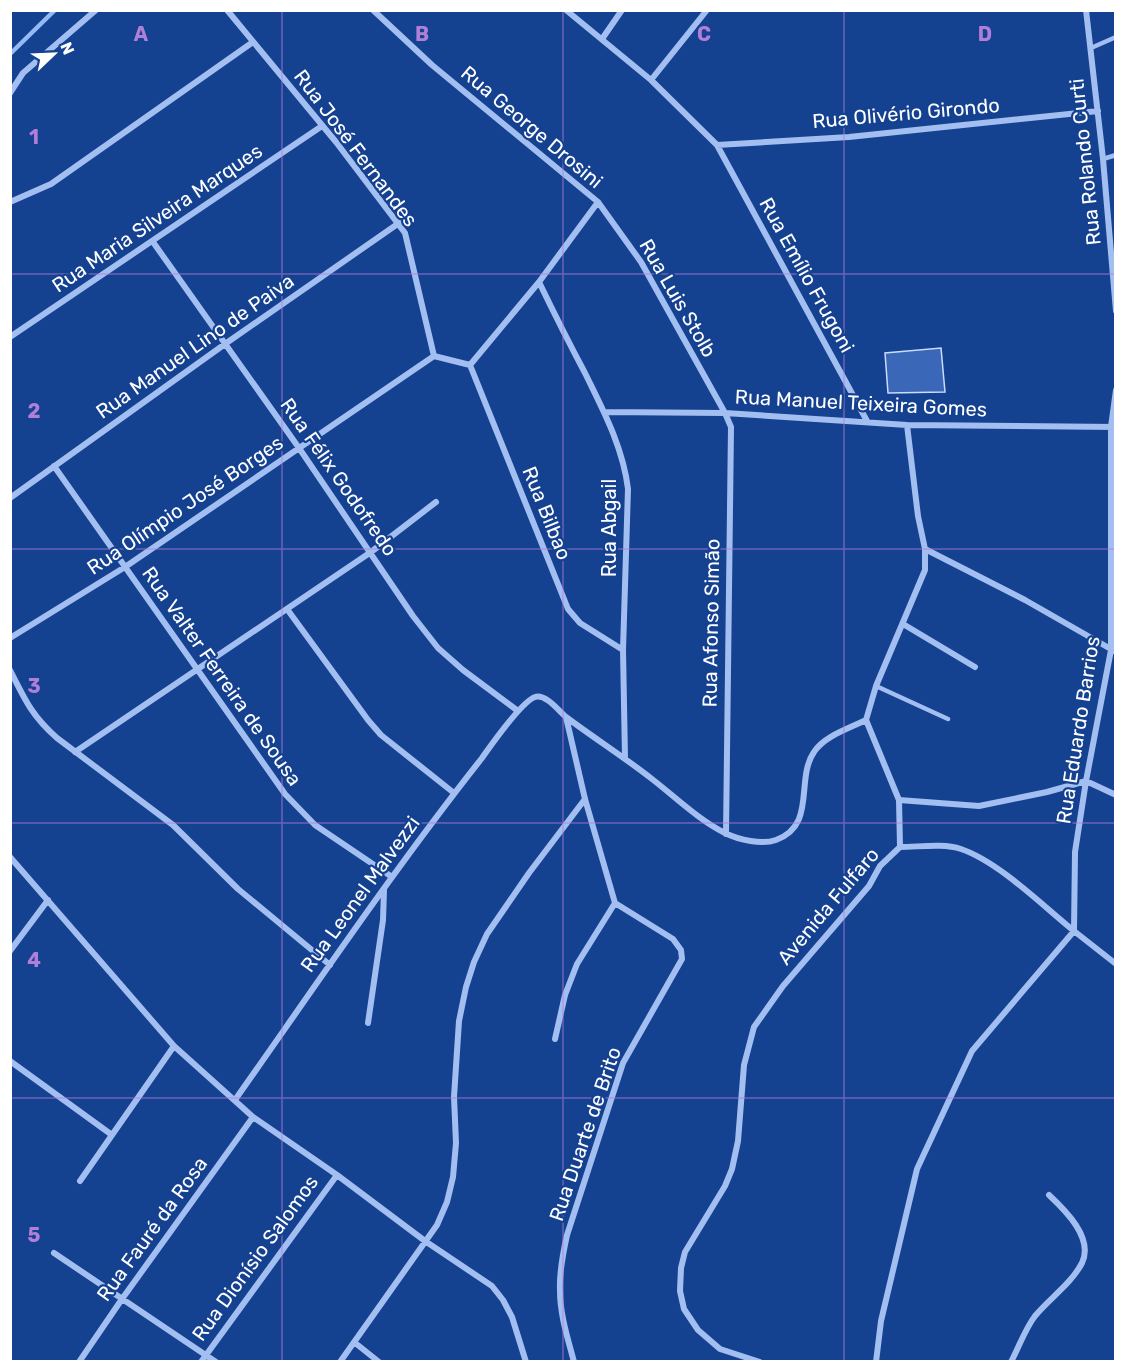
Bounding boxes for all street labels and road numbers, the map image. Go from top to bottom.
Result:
street label: Rua George Drosini [456,61,608,193]
street label: Rua José Fernandes [289,65,423,231]
street label: Rua Rolando Curti [1064,77,1106,247]
street label: Rua Olivério Girondo [811,93,1001,133]
street label: Rua Maria Silveira Marques [47,139,267,297]
street label: Rua Emílio Frugoni [754,193,860,357]
street label: Rua Luis Stolb [634,235,722,361]
street label: Rua Manuel Lino de Paiva [91,268,299,424]
street label: Rua Manuel Teixeira Gomes [734,384,988,422]
street label: Rua Félix Godofredo [275,393,403,561]
street label: Rua Olímpio José Borges [82,430,288,580]
street label: Rua Bilbao [517,463,577,563]
street label: Rua Abgail [597,479,621,577]
street label: Rua Afonso Simão [698,538,724,708]
street label: Rua Valter Ferreira de Sousa [137,562,307,790]
street label: Rua Eduardo Barrios [1051,634,1105,826]
street label: Rua Leonel Malvezzi [295,811,425,977]
street label: Avenida Fulfaro [772,843,884,969]
street label: Rua Duarte de Brito [544,1044,626,1224]
street label: Rua Fauré da Rosa [92,1152,212,1306]
street label: Rua Dionísio Salomos [187,1171,323,1345]

